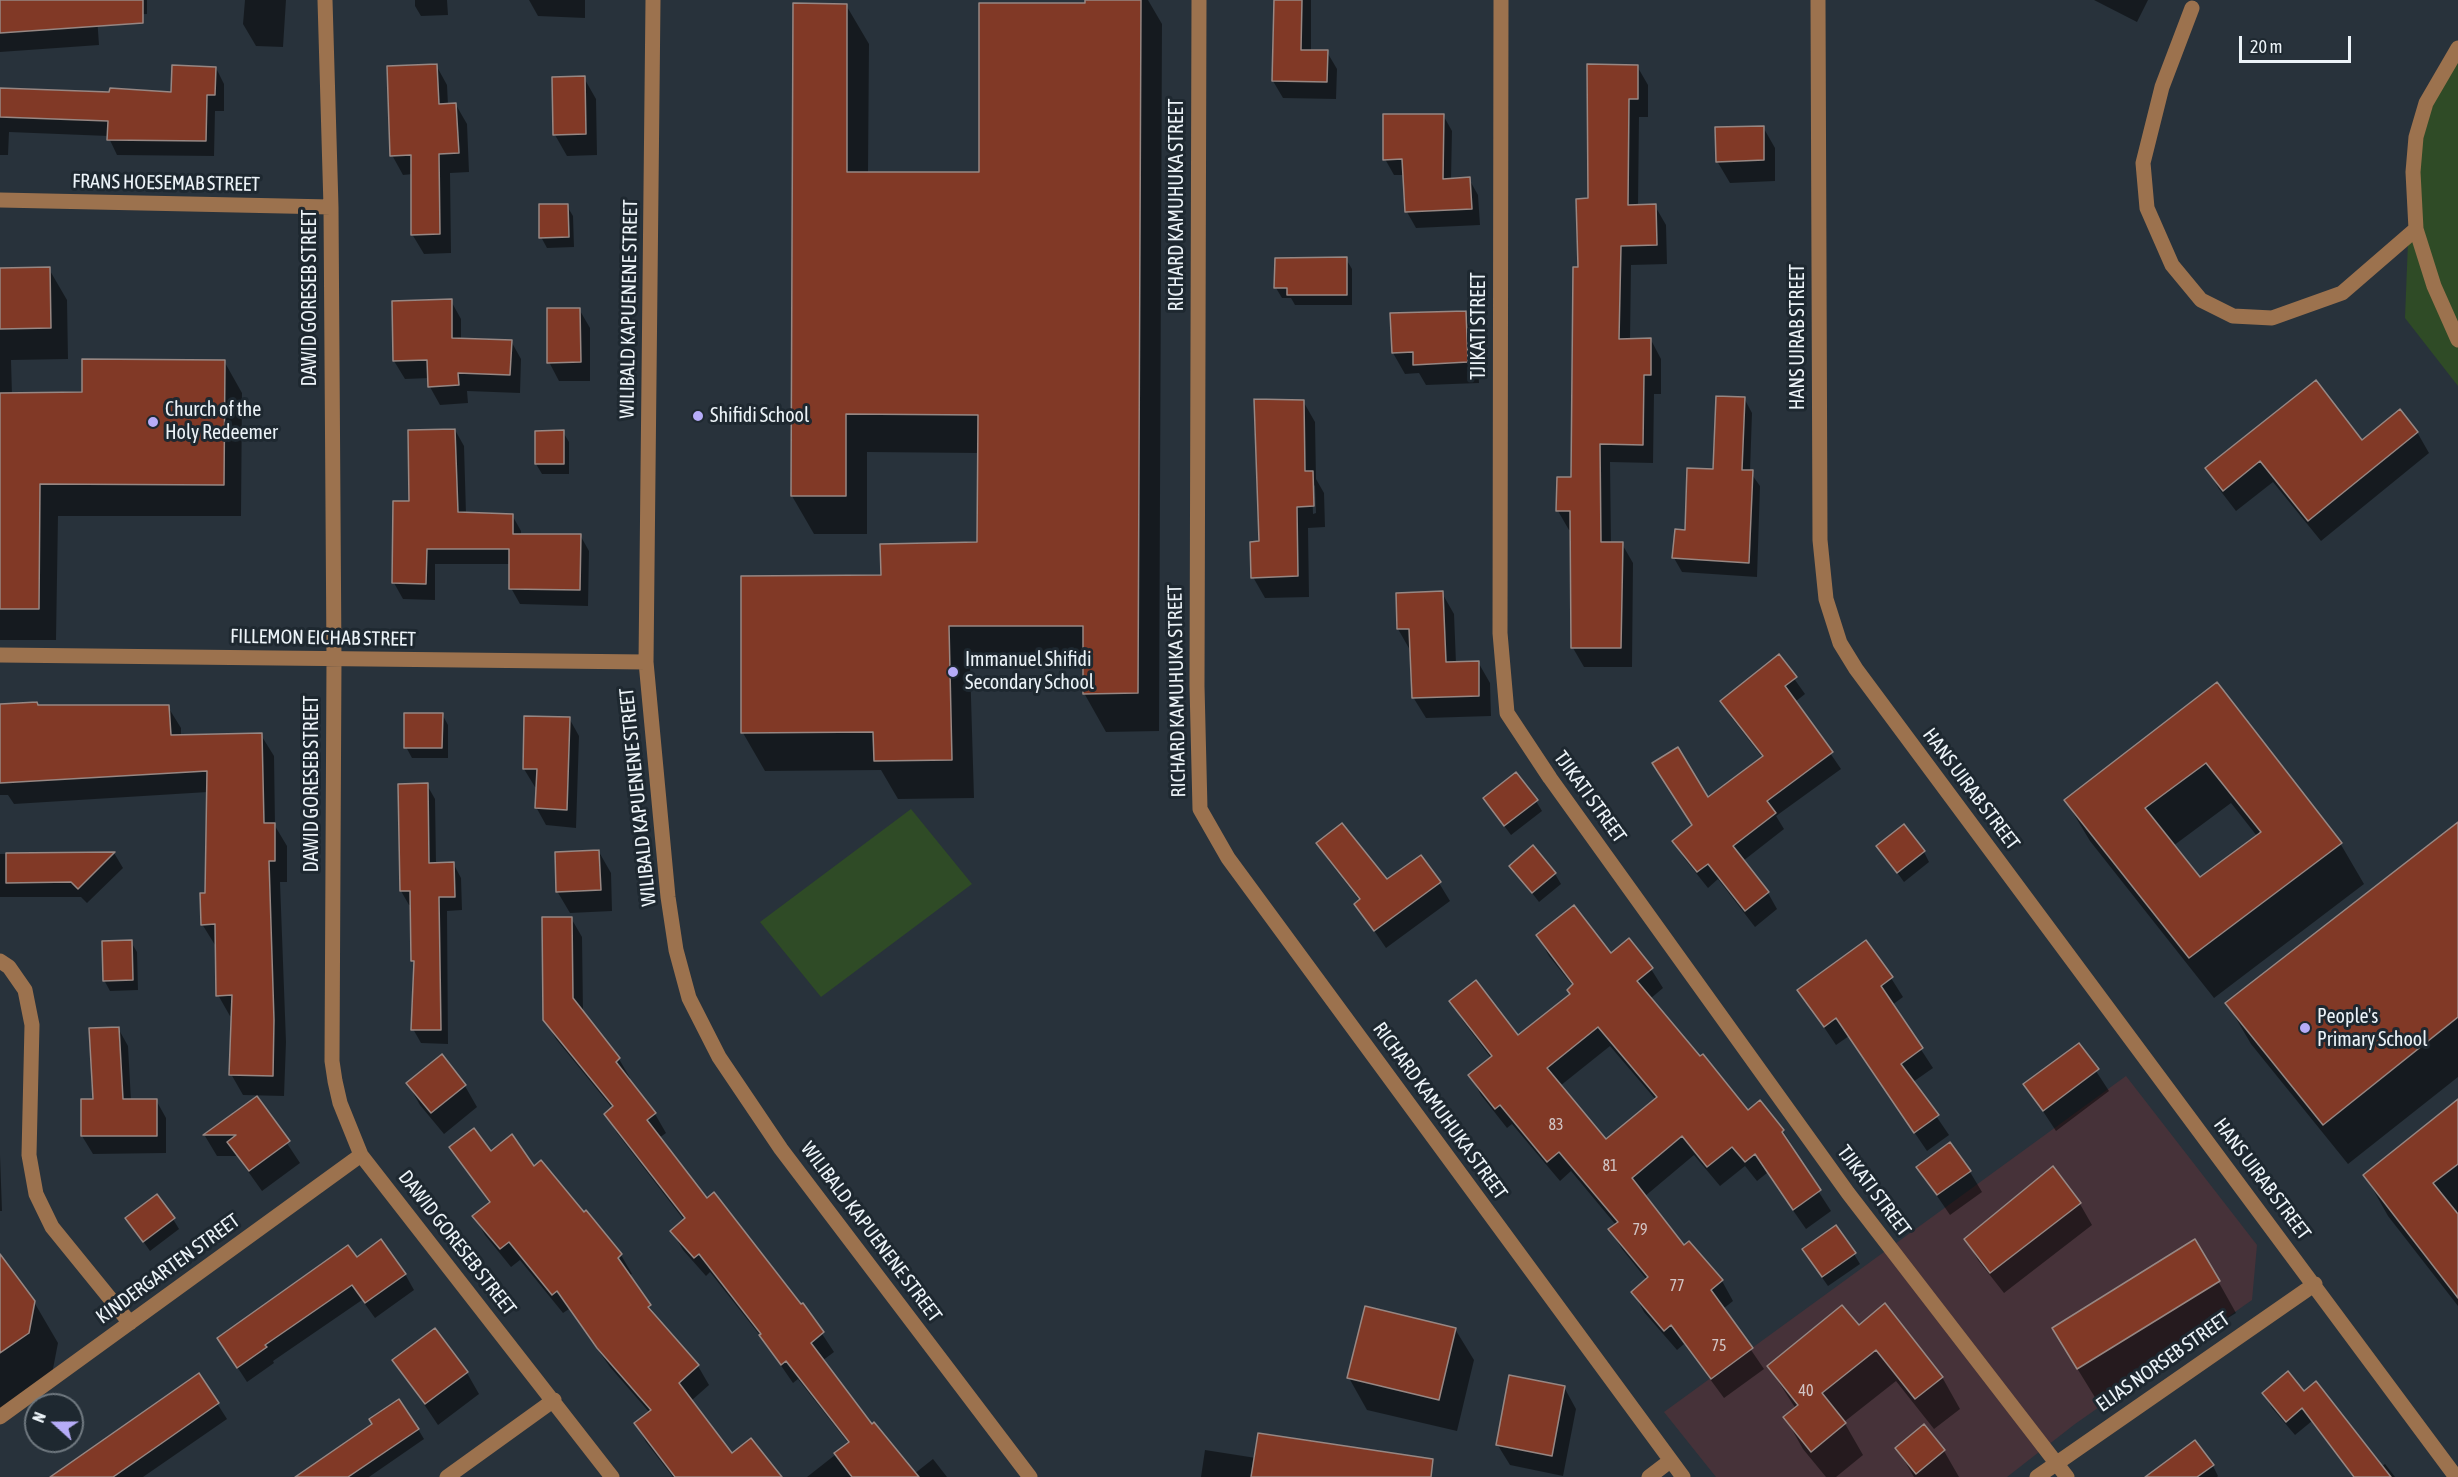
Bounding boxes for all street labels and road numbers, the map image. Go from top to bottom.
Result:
street label: RICHARD KAMUHUKA STREET [1165,98,1189,312]
street label: FRANS HOESEMAB STREET [72,169,260,197]
street label: WILIBALD KAPUENENE STREET [615,199,643,419]
street label: DAWID GORESEB STREET [298,209,322,387]
street label: HANS UIRAB STREET [1786,264,1810,410]
street label: TJIKATI STREET [1467,272,1491,380]
street label: RICHARD KAMUHUKA STREET [1163,584,1191,798]
street label: FILLEMON EICHAB STREET [230,624,416,652]
street label: WILIBALD KAPUENENE STREET [615,687,661,907]
street label: DAWID GORESEB STREET [300,695,324,873]
street label: HANS UIRAB STREET [1917,723,2025,855]
street label: TJIKATI STREET [1549,746,1631,848]
street label: RICHARD KAMUHUKA STREET [1368,1018,1512,1204]
street label: HANS UIRAB STREET [2208,1113,2316,1245]
street label: WILIBALD KAPUENENE STREET [795,1137,947,1327]
street label: TJIKATI STREET [1832,1141,1916,1241]
street label: DAWID GORESEB STREET [393,1166,521,1320]
street label: KINDERGARTEN STREET [92,1209,244,1329]
street label: ELIAS NORSEB STREET [2091,1307,2235,1417]

